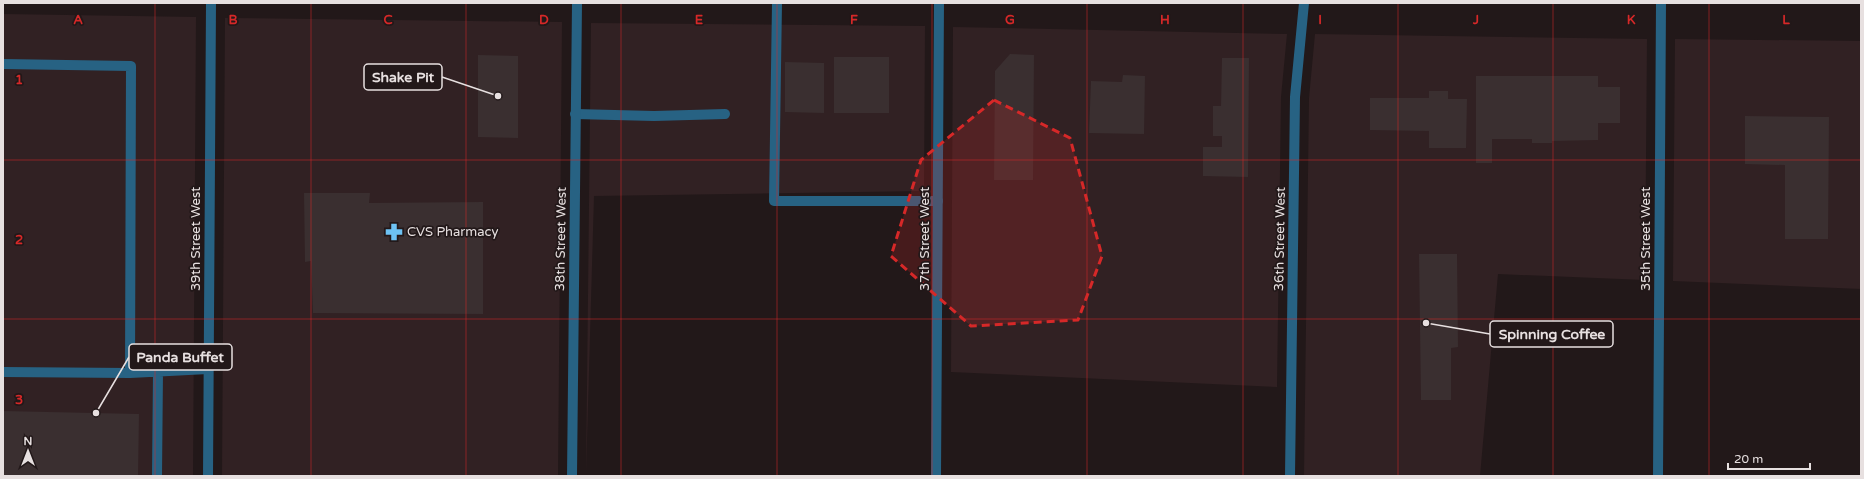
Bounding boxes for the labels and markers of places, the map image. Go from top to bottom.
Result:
callout: Shake Pit [364,64,442,90]
pharmacy icon: CVS Pharmacy [384,222,404,242]
place label: CVS Pharmacy [407,224,498,240]
callout: Spinning Coffee [1490,321,1613,347]
callout: Panda Buffet [129,344,232,370]

